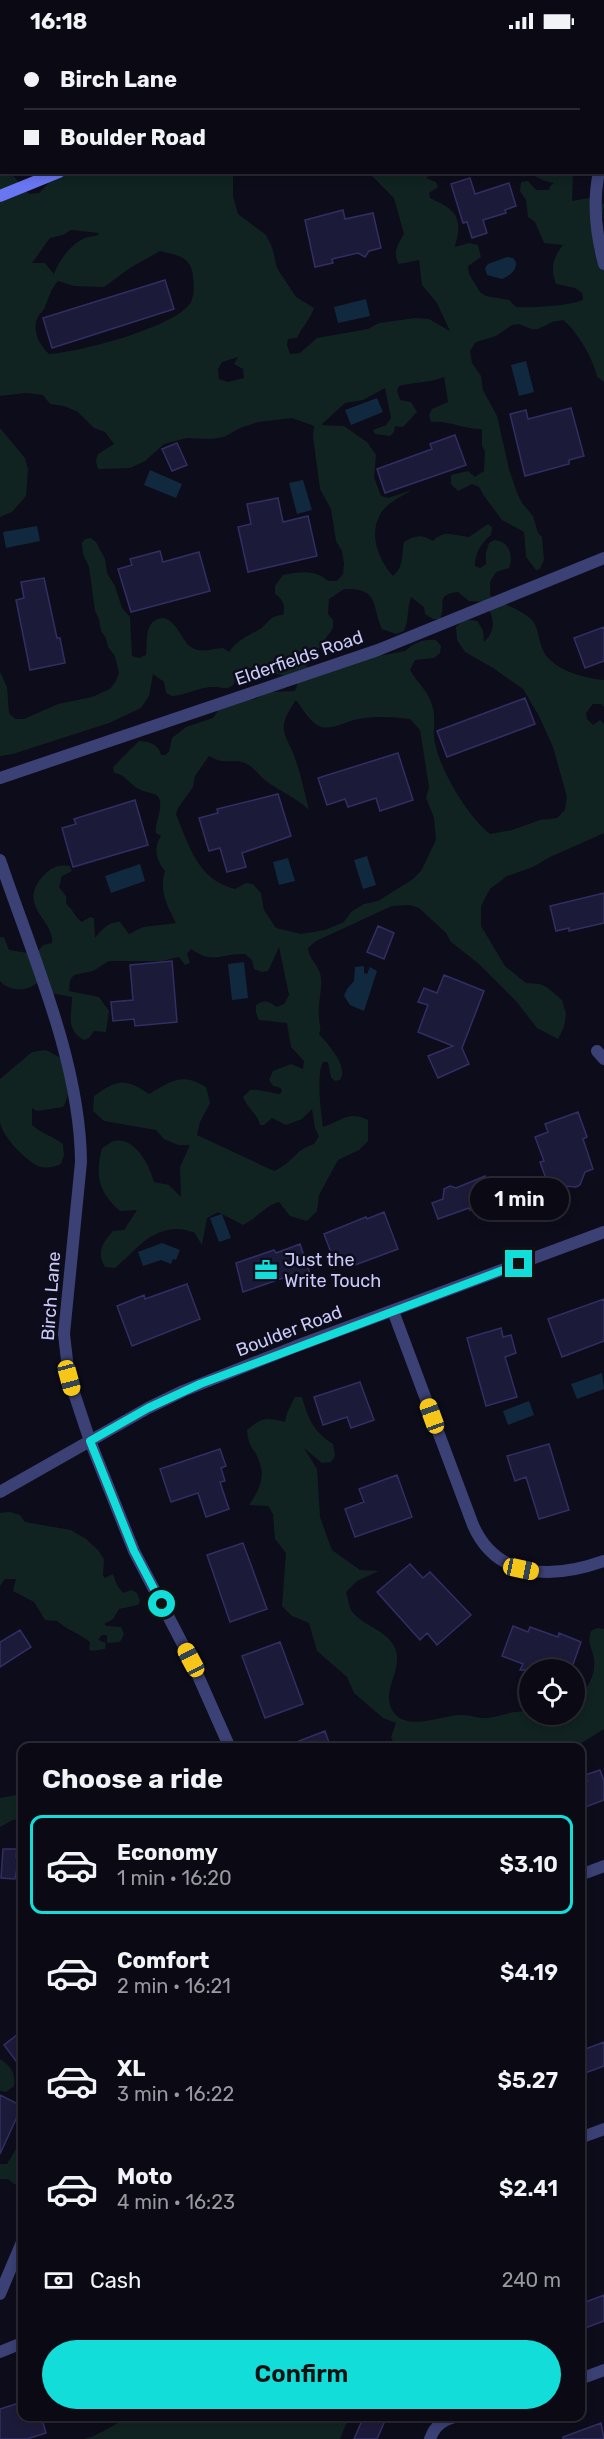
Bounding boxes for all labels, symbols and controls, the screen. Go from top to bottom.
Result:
text: 16:18 [30,8,88,35]
text: Birch Lane [60,66,177,93]
text: Boulder Road [60,124,206,151]
street label: Elderfields Road [232,626,366,690]
callout: 1 min [470,1177,568,1219]
text: 1 min [494,1187,545,1211]
place label: Just the Write Touch [284,1249,381,1292]
route end [505,1250,532,1277]
street label: Birch Lane [37,1251,65,1341]
office icon: Just the Write Touch [253,1257,279,1283]
street label: Boulder Road [233,1301,345,1361]
car [56,1358,82,1398]
car [417,1396,447,1436]
car [502,1556,540,1582]
route start [148,1590,175,1617]
car [175,1640,207,1680]
map controls [519,1659,585,1725]
button: locate [519,1659,585,1725]
text: Choose a ride [42,1763,223,1795]
icon: car [45,1838,99,1892]
text: Economy [117,1839,218,1866]
text: $3.10 [500,1851,558,1878]
text: 1 min · 16:20 [117,1866,232,1890]
icon: car [45,1946,99,2000]
text: Comfort [117,1947,209,1974]
text: $4.19 [500,1959,558,1986]
text: 2 min · 16:21 [117,1974,231,1998]
icon: car [45,2054,99,2108]
text: XL [117,2055,145,2082]
text: $5.27 [498,2067,558,2094]
text: 3 min · 16:22 [117,2082,234,2106]
icon: car [45,2162,99,2216]
text: Moto [117,2163,172,2190]
text: $2.41 [499,2175,558,2202]
text: 4 min · 16:23 [117,2190,235,2214]
icon: cash [42,2264,75,2297]
text: Cash [90,2267,141,2294]
text: 240 m [502,2268,561,2292]
button: Confirm [42,2340,561,2409]

